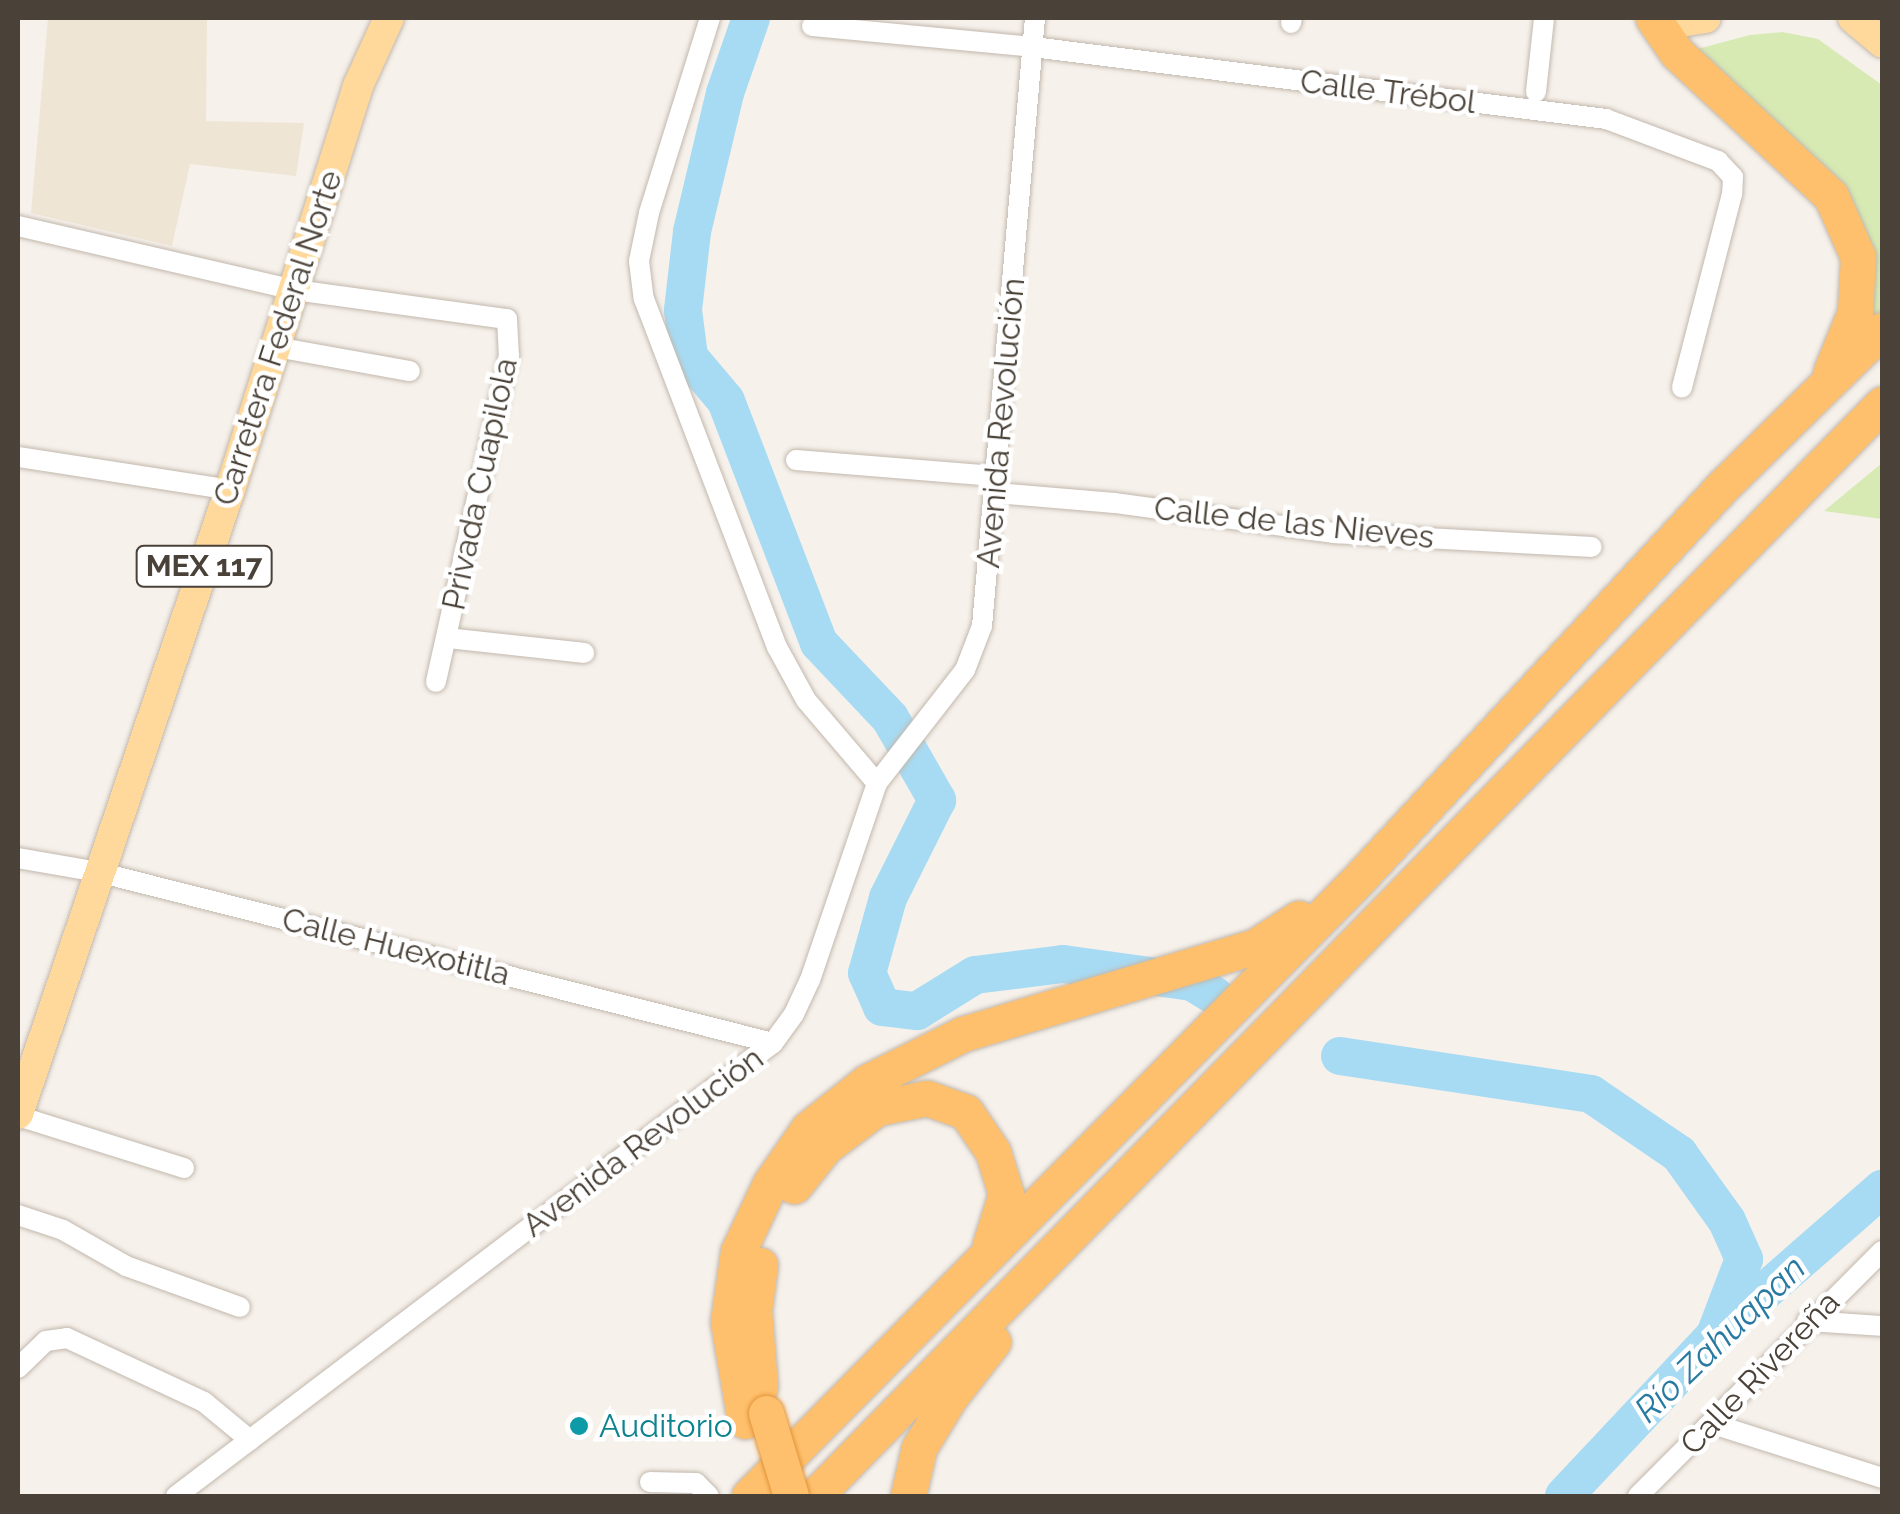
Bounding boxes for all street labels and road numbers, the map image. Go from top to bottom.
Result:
street label: Calle Trébol [1298,62,1478,122]
street label: Carretera Federal Norte [206,165,350,511]
street label: Avenida Revolución [969,276,1033,570]
street label: Privada Cuapilola [435,354,525,614]
street label: Calle de las Nieves [1152,489,1436,557]
road number: MEX 117 [134,541,274,591]
street label: Calle Huexotitla [278,900,514,994]
street label: Avenida Revolución [515,1039,771,1245]
street label: Calle Rivereña [1672,1283,1848,1463]

